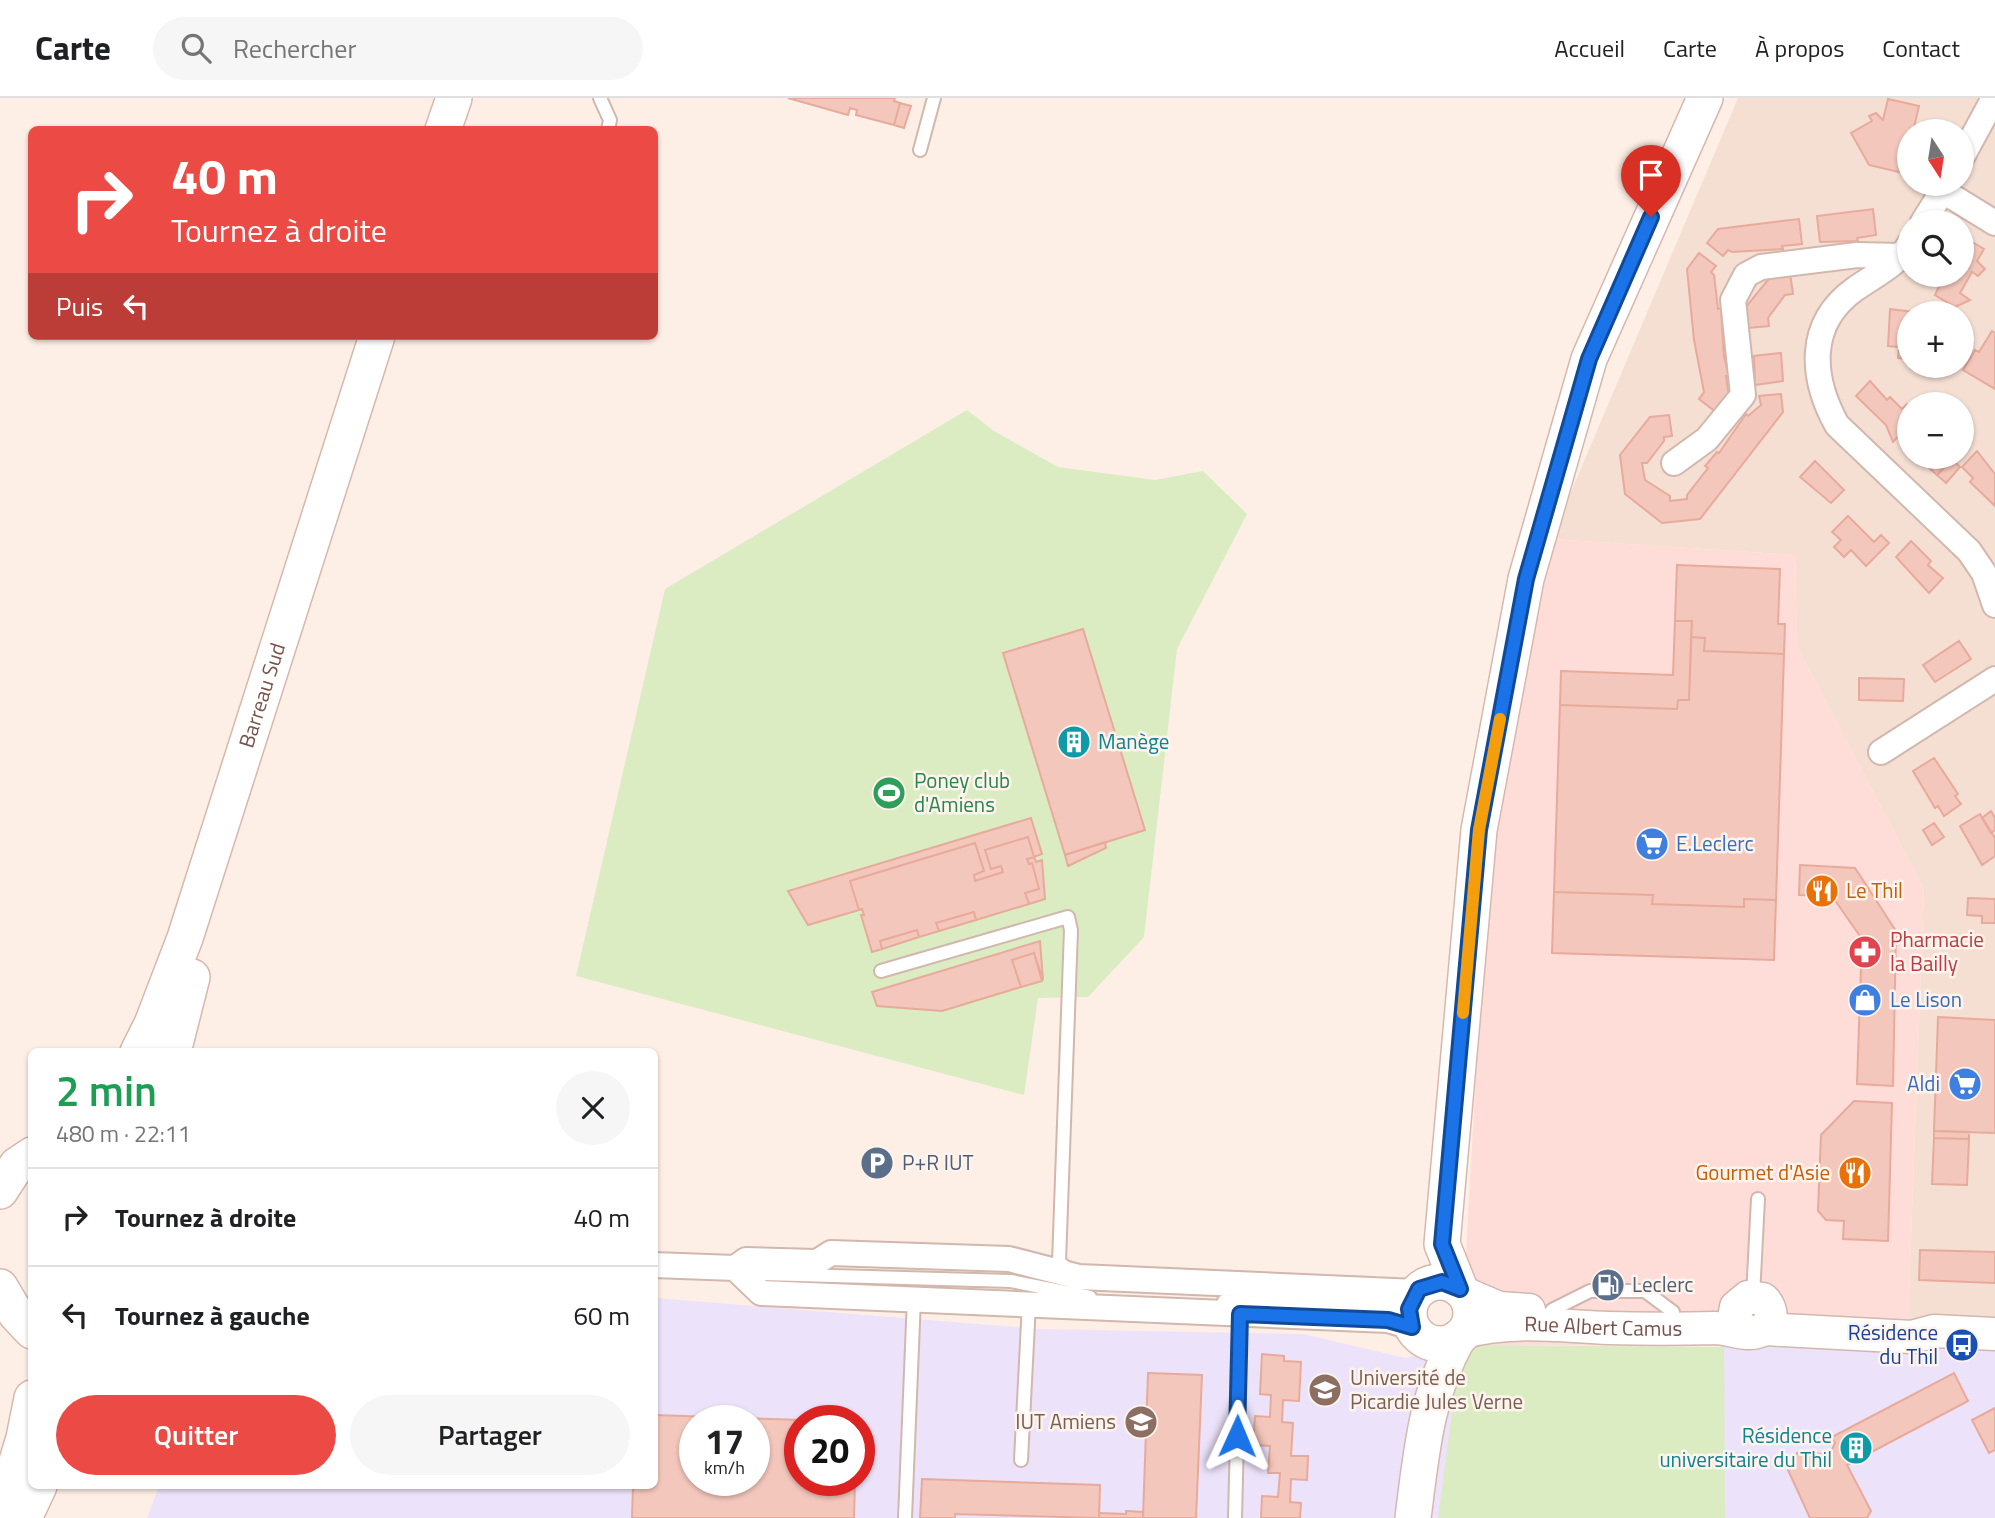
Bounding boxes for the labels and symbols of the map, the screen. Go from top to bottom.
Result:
north arrow [1897,119,1974,196]
pin [1621,145,1681,217]
street label: Barreau Sud [230,639,293,752]
building icon: Manège [1055,723,1093,761]
place label: Manège [1098,725,1169,757]
place label: Poney club d'Amiens [914,764,1010,820]
sports icon: Poney club d'Amiens [870,774,908,812]
supermarket icon: E.Leclerc [1633,825,1671,863]
place label: E.Leclerc [1676,827,1754,859]
restaurant icon: Le Thil [1803,872,1841,910]
place label: Le Thil [1846,874,1903,906]
place label: Pharmacie la Bailly [1890,923,1984,979]
pharmacy icon: Pharmacie la Bailly [1846,933,1884,971]
shop icon: Le Lison [1846,981,1884,1019]
place label: Le Lison [1890,983,1962,1015]
supermarket icon: Aldi [1946,1065,1984,1103]
place label: Aldi [1907,1067,1940,1099]
parking icon: P+R IUT [858,1144,896,1182]
place label: P+R IUT [902,1146,974,1178]
restaurant icon: Gourmet d'Asie [1836,1154,1874,1192]
place label: Gourmet d'Asie [1695,1156,1830,1188]
fuel station icon: Leclerc [1589,1266,1627,1304]
place label: Leclerc [1632,1268,1693,1300]
street label: Rue Albert Camus [1524,1307,1682,1344]
place label: Résidence du Thil [1848,1316,1938,1372]
bus stop icon: Résidence du Thil [1943,1326,1981,1364]
place label: Université de Picardie Jules Verne [1350,1361,1523,1417]
school or university icon: Université de Picardie Jules Verne [1306,1371,1344,1409]
position arrow [1200,1399,1274,1473]
school or university icon: IUT Amiens [1122,1403,1160,1441]
speed limit sign: 20 [784,1405,875,1496]
place label: IUT Amiens [1015,1405,1116,1437]
place label: Résidence universitaire du Thil [1659,1419,1832,1475]
building icon: Résidence universitaire du Thil [1837,1429,1875,1467]

